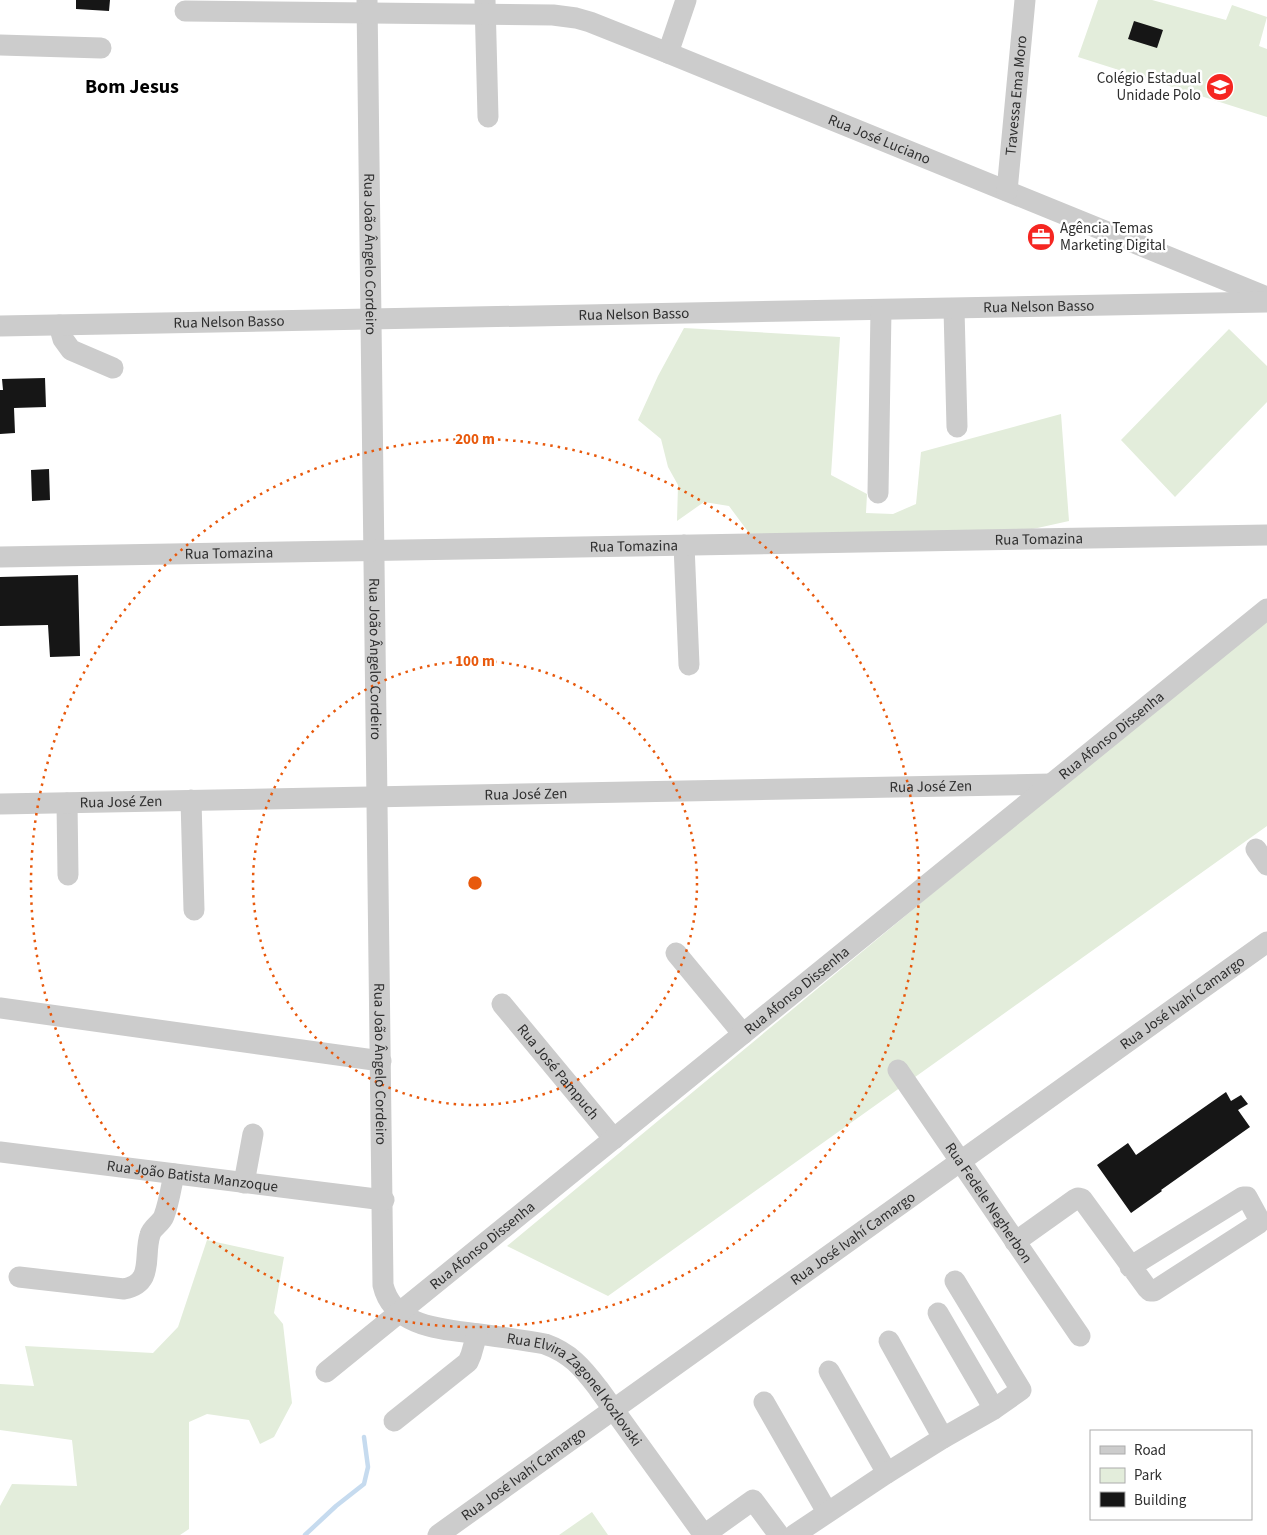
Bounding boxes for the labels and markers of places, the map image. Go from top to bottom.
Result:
place label: Colégio Estadual Unidade Polo [1097,68,1201,106]
school or university icon: Colégio Estadual Unidade Polo [1205,72,1235,102]
place label: Agência Temas Marketing Digital [1060,218,1166,256]
office icon: Agência Temas Marketing Digital [1026,222,1056,252]
centre of rings [466,874,484,892]

